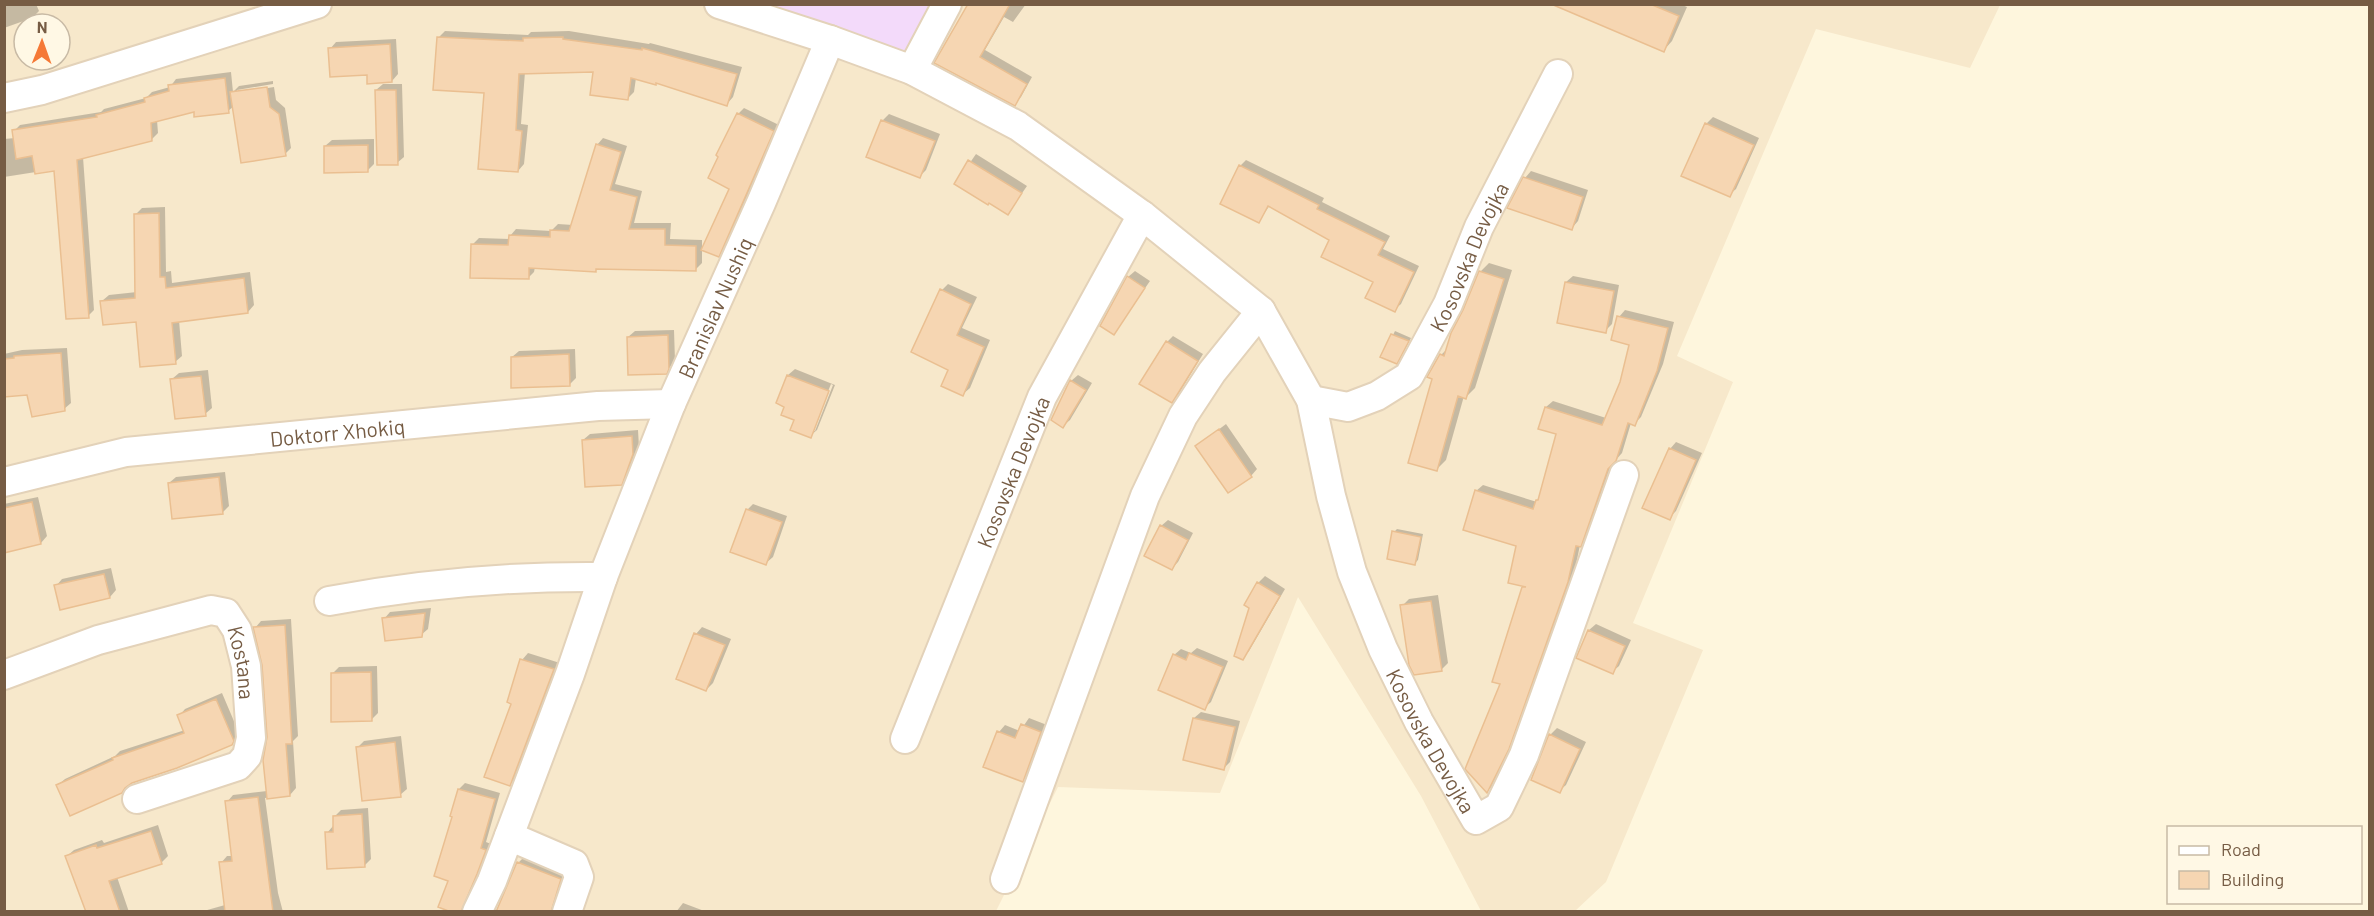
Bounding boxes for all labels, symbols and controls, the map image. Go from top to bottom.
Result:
north arrow [12,12,72,72]
text: N [37,17,48,36]
street label: Kosovska Devojka [1423,178,1513,335]
street label: Branislav Nushiq [672,233,757,382]
street label: Kosovska Devojka [971,392,1054,551]
street label: Doktorr Xhokiq [269,412,406,450]
street label: Kostana [224,623,261,700]
street label: Kosovska Devojka [1382,664,1481,817]
legend [2167,826,2362,904]
text: Road [2221,838,2261,860]
text: Building [2221,868,2284,890]

